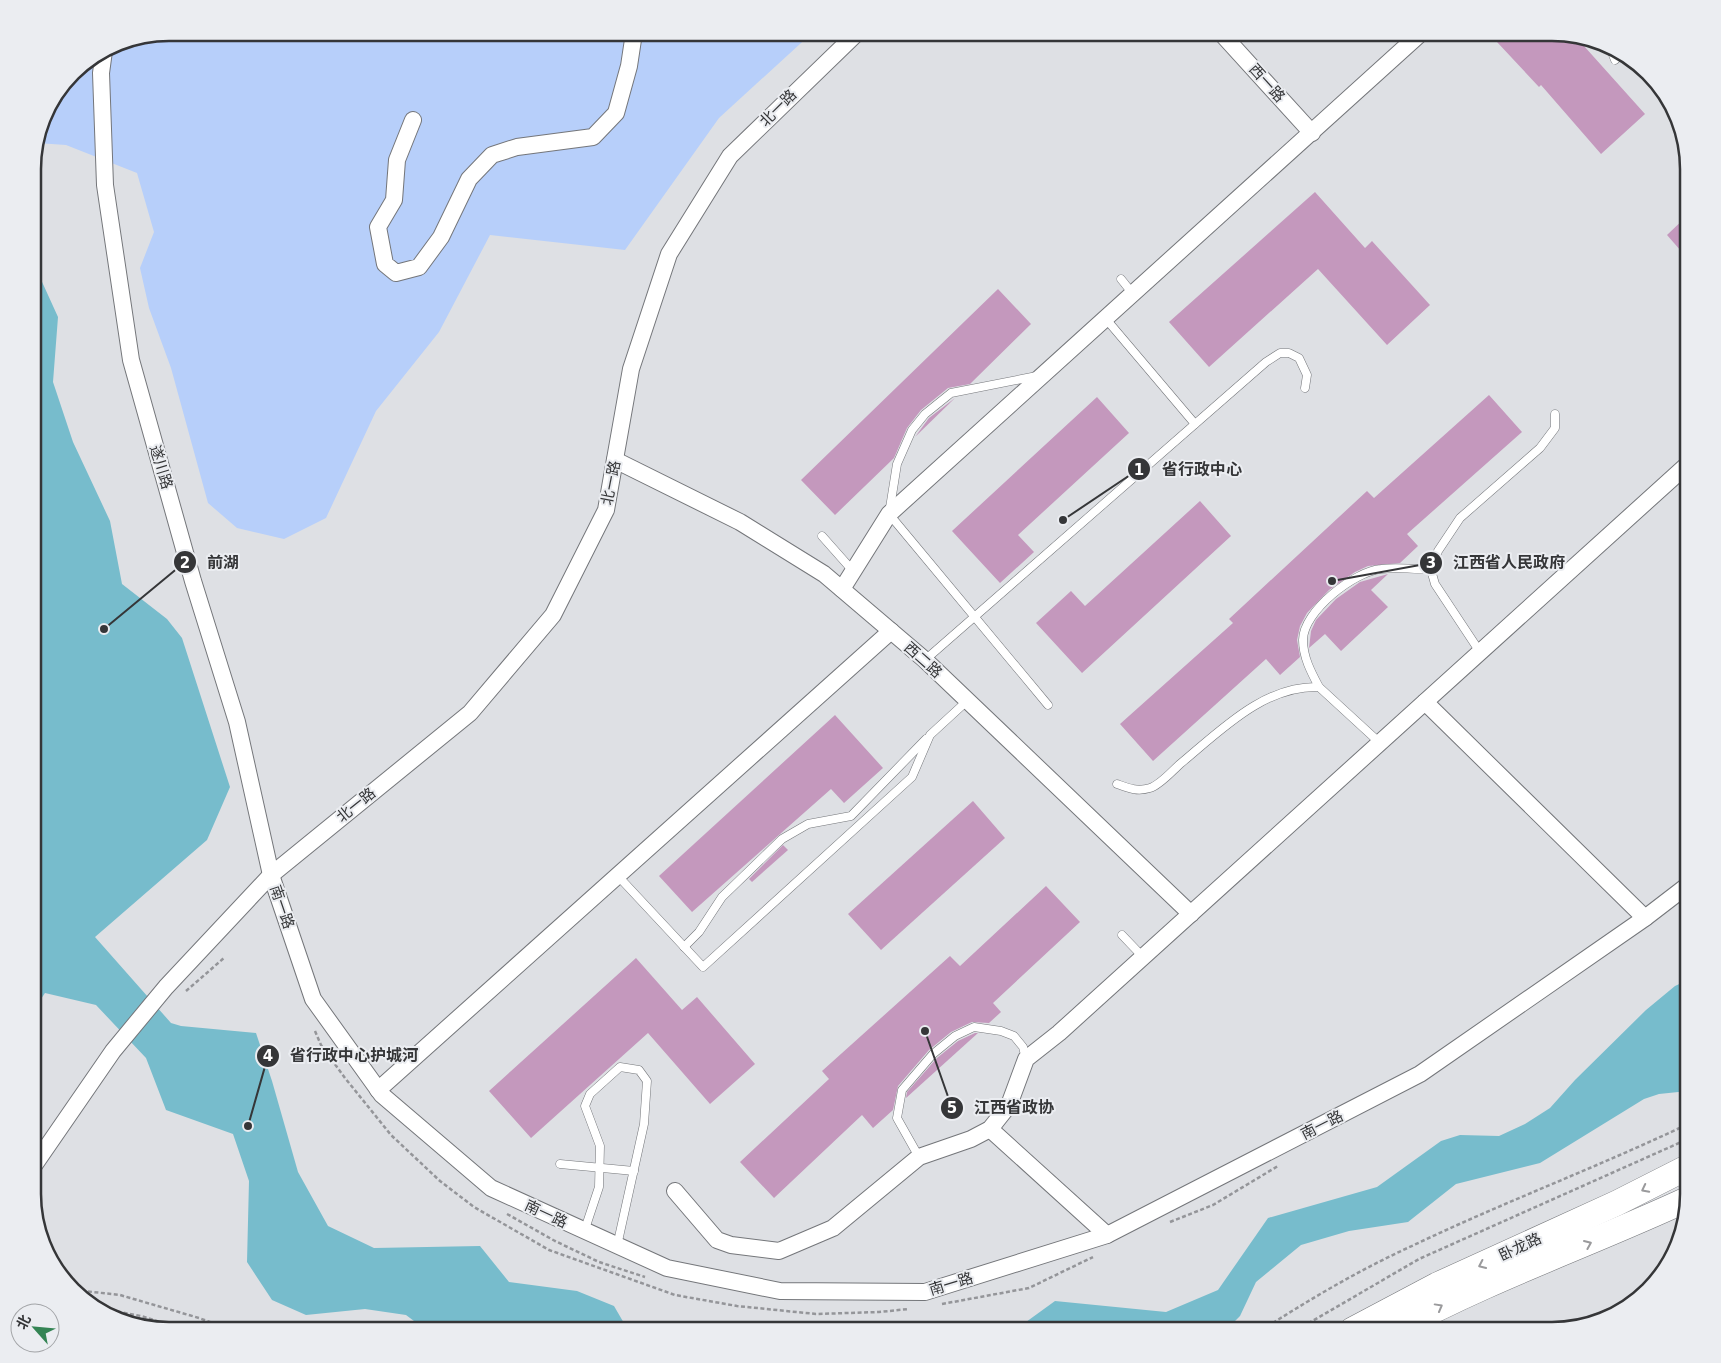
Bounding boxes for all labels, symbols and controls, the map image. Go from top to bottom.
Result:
street label: 西一路 [1245,60,1289,106]
street label: 北一路 [756,86,800,130]
street label: 遂川路 [146,443,176,491]
callout: 省行政中心 [1127,454,1252,485]
street label: 北一路 [598,459,624,507]
text: 省行政中心 [1162,460,1242,479]
text: 1 [1134,461,1144,479]
callout: 前湖 [172,547,249,578]
callout: 江西省人民政府 [1418,547,1575,578]
text: 前湖 [207,553,239,572]
text: 江西省人民政府 [1453,553,1565,572]
text: 2 [180,554,190,572]
text: 3 [1426,554,1436,572]
street label: 西二路 [900,638,946,682]
street label: 北一路 [333,784,379,826]
street label: 南一路 [266,883,298,931]
callout: 省行政中心护城河 [255,1040,428,1071]
text: 省行政中心护城河 [290,1046,418,1065]
text: 4 [263,1047,273,1065]
callout: 江西省政协 [939,1092,1064,1123]
text: 江西省政协 [974,1098,1055,1117]
text: 5 [947,1099,957,1117]
street label: 南一路 [1298,1107,1346,1143]
one-way arrow [1641,1183,1650,1193]
street label: 南一路 [522,1196,570,1232]
street label: 卧龙路 [1496,1229,1544,1265]
one-way arrow [1583,1239,1592,1250]
one-way arrow [1478,1258,1487,1269]
street label: 南一路 [927,1269,975,1299]
north arrow [10,1303,60,1353]
one-way arrow [1434,1303,1443,1313]
text: 北 [13,1312,34,1332]

